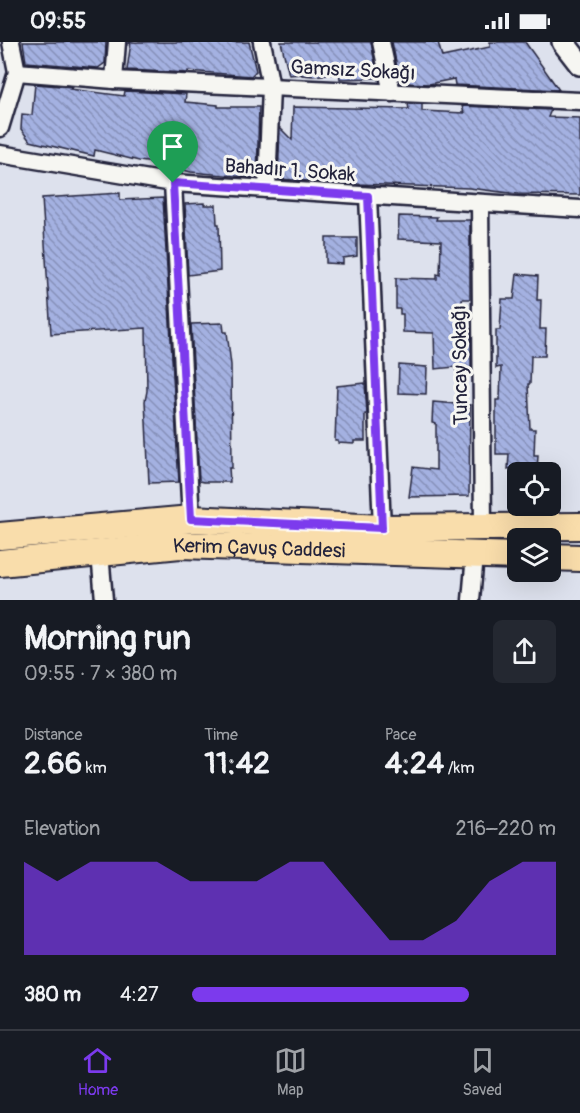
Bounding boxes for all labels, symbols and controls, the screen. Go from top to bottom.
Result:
text: 09:55 [30,7,86,35]
street label: Gamsız Sokağı [290,54,416,86]
pin [147,121,198,183]
icon: arrive [156,130,189,163]
street label: Bahadır 1. Sokak [224,153,357,187]
street label: Tuncay Sokağı [446,305,474,425]
map controls [507,462,561,582]
button: locate [507,462,561,516]
button: layers [507,528,561,582]
street label: Kerim Çavuş Caddesi [172,532,346,563]
text: Morning run [24,618,191,659]
button: share [493,620,556,683]
text: 09:55 · 7 × 380 m [24,661,177,686]
text: Distance [24,725,83,745]
text: Time [204,725,238,745]
text: Pace [385,725,416,745]
text: 2.66 [24,745,82,782]
text: 11:42 [204,745,270,782]
text: 4:24 [385,745,444,782]
text: km [82,758,107,778]
text: /km [444,758,474,778]
text: Elevation [24,816,100,841]
text: 216–220 m [455,816,556,841]
text: 380 m [24,982,81,1007]
text: 4:27 [120,982,159,1007]
tab: Home [78,1044,118,1100]
tab: Map [274,1044,307,1100]
tab: Saved [462,1044,502,1100]

